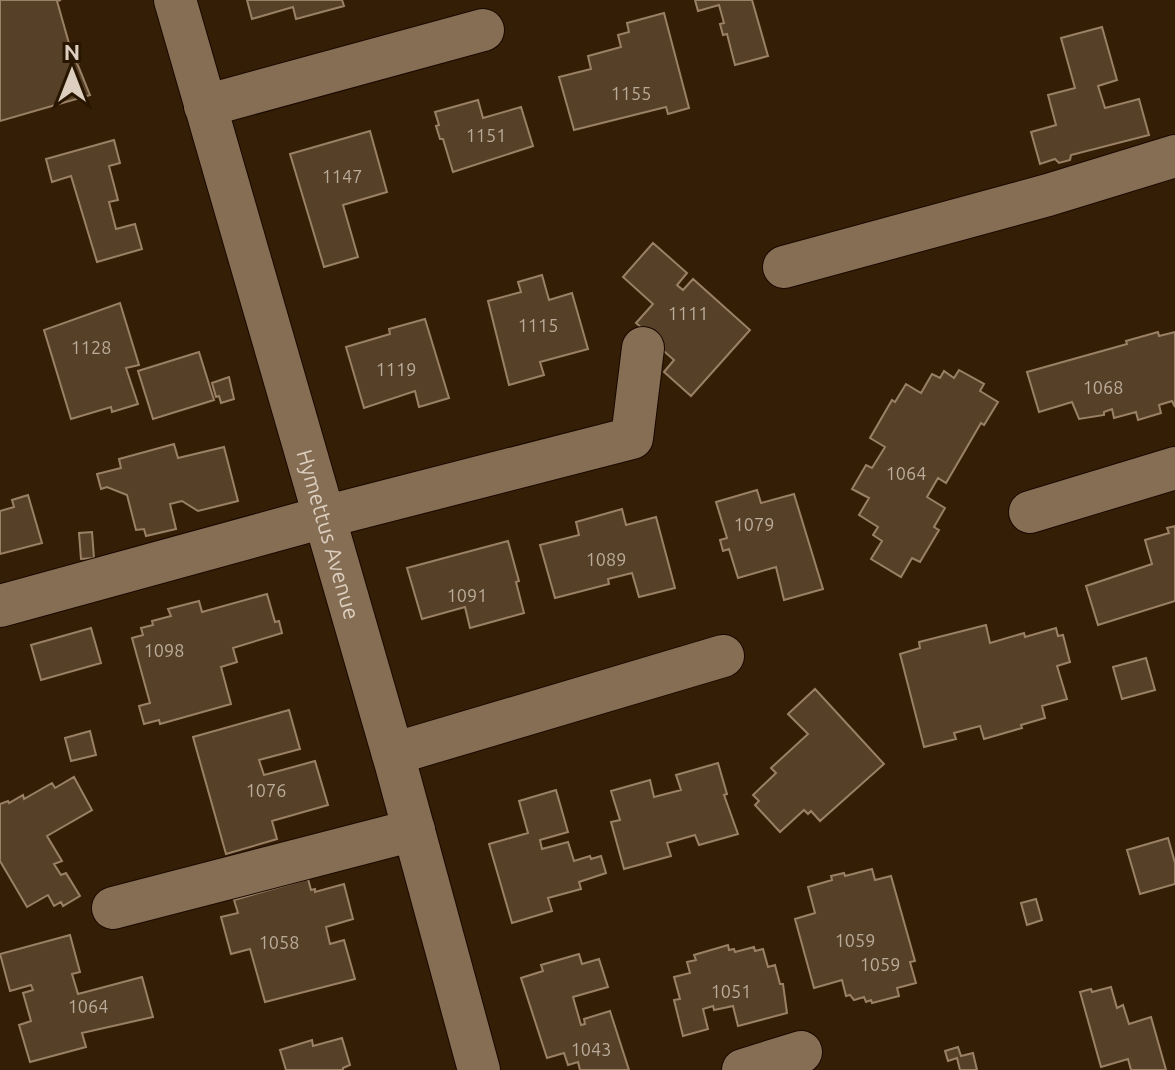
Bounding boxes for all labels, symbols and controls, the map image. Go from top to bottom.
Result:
north arrow [32,32,112,112]
text: N [64,39,80,64]
house number: 1155 [611,83,651,103]
house number: 1151 [466,125,506,145]
house number: 1147 [322,166,362,186]
house number: 1111 [668,303,708,323]
house number: 1115 [518,315,558,335]
house number: 1128 [71,337,111,357]
house number: 1119 [376,359,416,379]
house number: 1068 [1083,377,1123,397]
street label: Hymettus Avenue [293,446,366,622]
house number: 1064 [886,463,926,483]
house number: 1079 [734,514,774,534]
house number: 1089 [586,549,626,569]
house number: 1091 [447,585,487,605]
house number: 1098 [144,640,184,660]
house number: 1076 [246,780,286,800]
house number: 1059 [835,930,875,950]
house number: 1058 [259,932,299,952]
house number: 1059 [860,954,900,974]
house number: 1051 [711,981,751,1001]
house number: 1064 [68,996,108,1016]
house number: 1043 [571,1039,611,1059]

